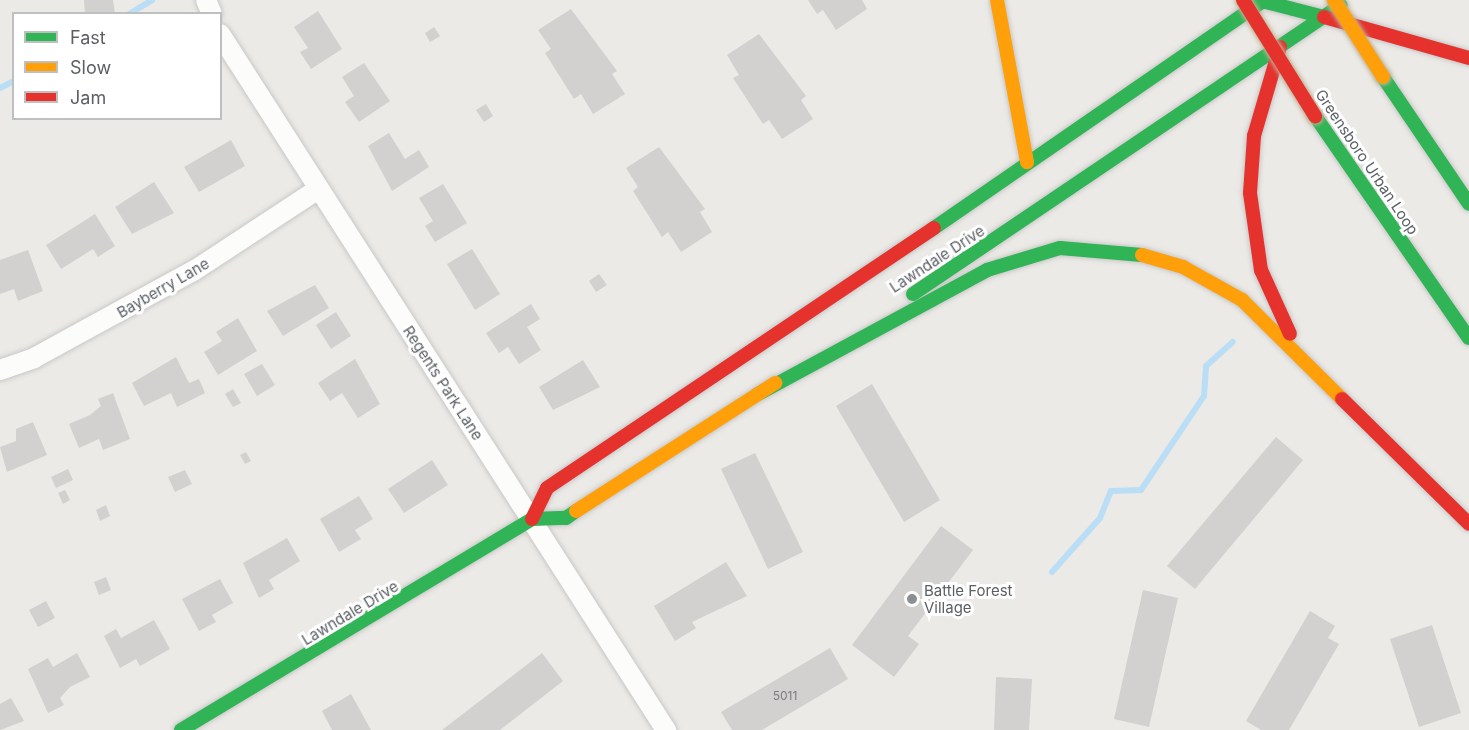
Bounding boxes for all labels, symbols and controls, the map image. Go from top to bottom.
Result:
legend [12,12,222,120]
text: Fast [70,27,106,48]
text: Slow [70,57,111,78]
street label: Greensboro Urban Loop [1312,86,1422,238]
text: Jam [70,87,106,108]
street label: Lawndale Drive [886,222,988,296]
street label: Bayberry Lane [114,254,212,322]
street label: Regents Park Lane [399,322,487,444]
street label: Lawndale Drive [298,577,402,649]
place label: Battle Forest Village [924,581,1013,616]
marker: Battle Forest Village [905,592,919,606]
house number: 5011 [773,689,797,703]

